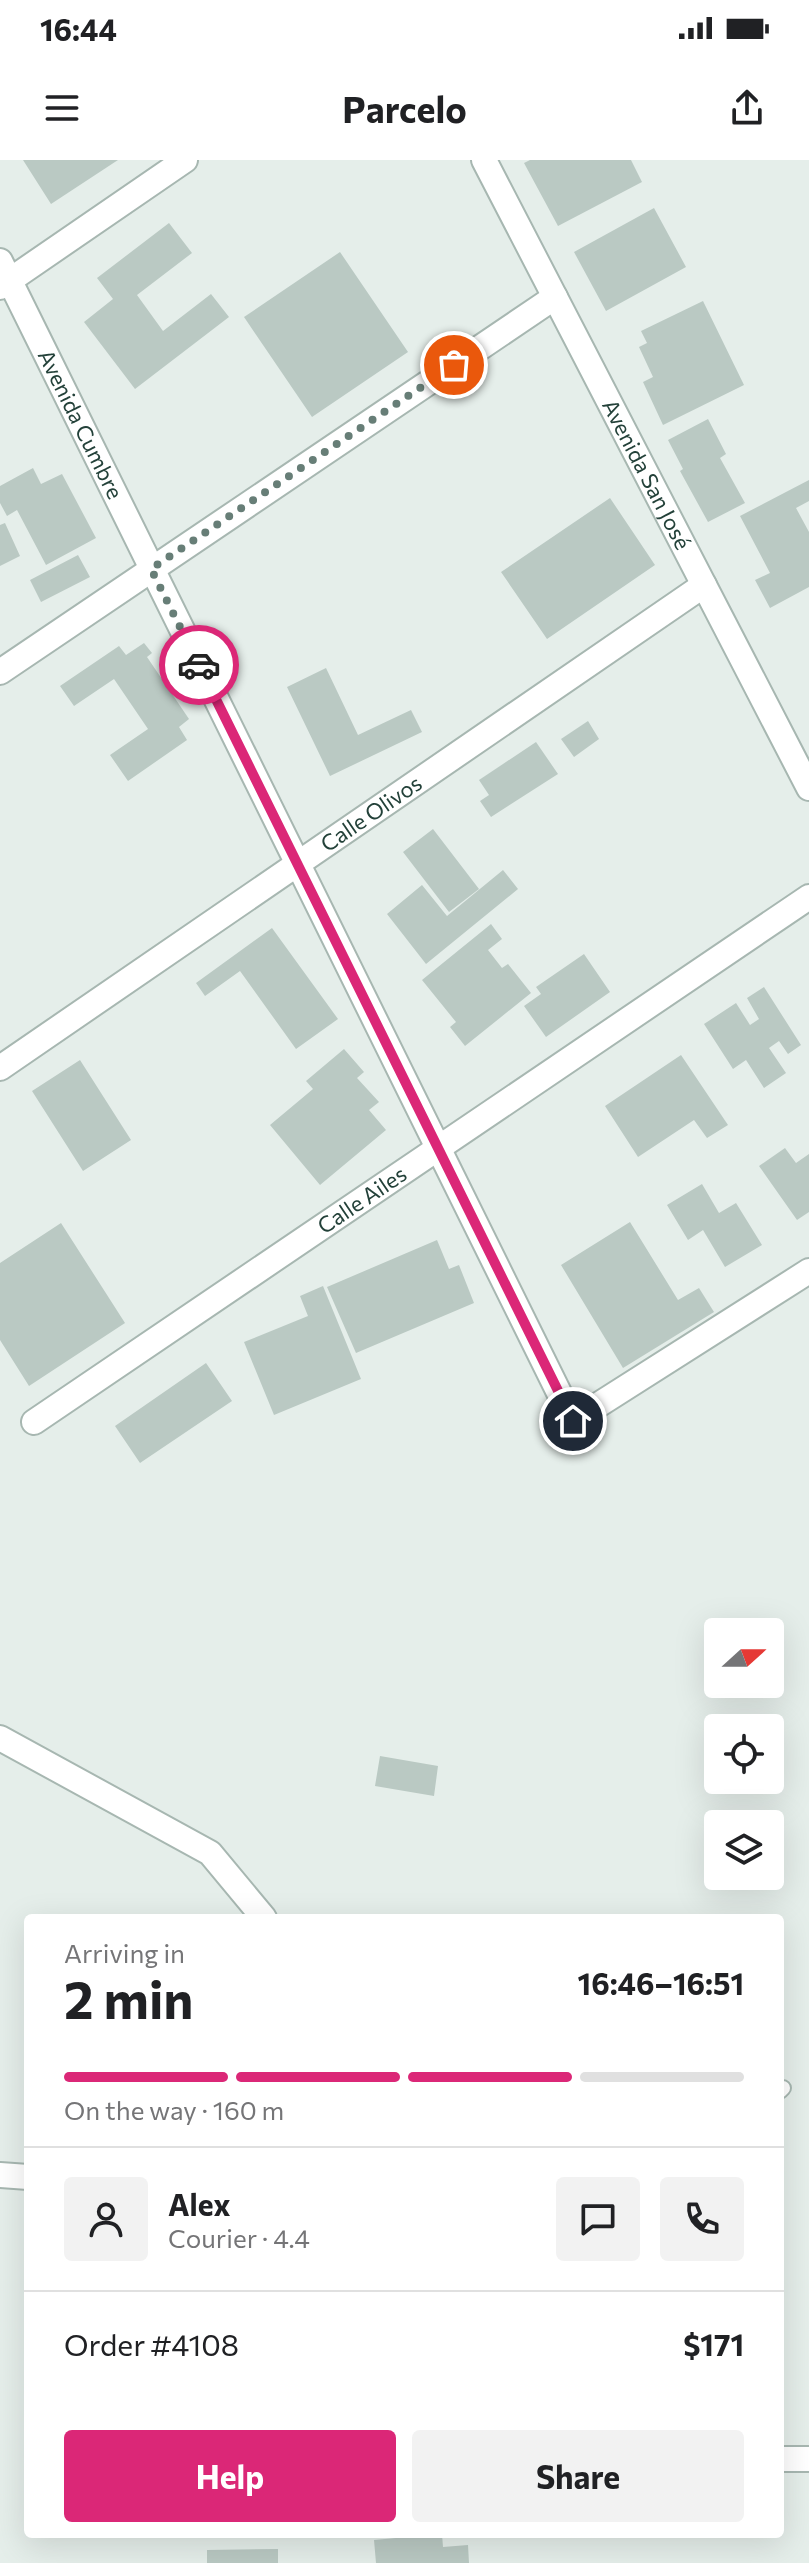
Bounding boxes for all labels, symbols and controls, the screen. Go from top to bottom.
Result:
text: 16:44 [40,10,117,47]
icon: menu [40,86,84,130]
text: Parcelo [342,86,467,130]
icon: share [725,86,769,130]
pin [420,331,488,399]
icon: bag [432,343,476,387]
street label: Avenida Cumbre [33,345,129,503]
street label: Avenida San José [597,394,697,554]
courier [159,625,239,705]
icon: car [177,643,221,687]
street label: Calle Olivos [315,769,427,857]
street label: Calle Ailes [312,1160,411,1239]
pin [539,1387,607,1455]
icon: home [551,1399,595,1443]
north arrow [704,1618,784,1698]
map controls [704,1618,784,1890]
button: locate [704,1714,784,1794]
button: layers [704,1810,784,1890]
text: Arriving in [64,1937,185,1968]
text: 16:46–16:51 [578,1964,744,2001]
text: 2 min [64,1966,193,2030]
text: On the way · 160 m [64,2094,284,2125]
button: person [64,2177,148,2261]
button: chat [556,2177,640,2261]
button: phone [660,2177,744,2261]
text: Alex [168,2185,231,2222]
text: Courier · 4.4 [168,2222,310,2253]
text: Order #4108 [64,2325,239,2362]
text: $171 [683,2325,744,2362]
button: Help [64,2430,396,2522]
button: Share [412,2430,744,2522]

